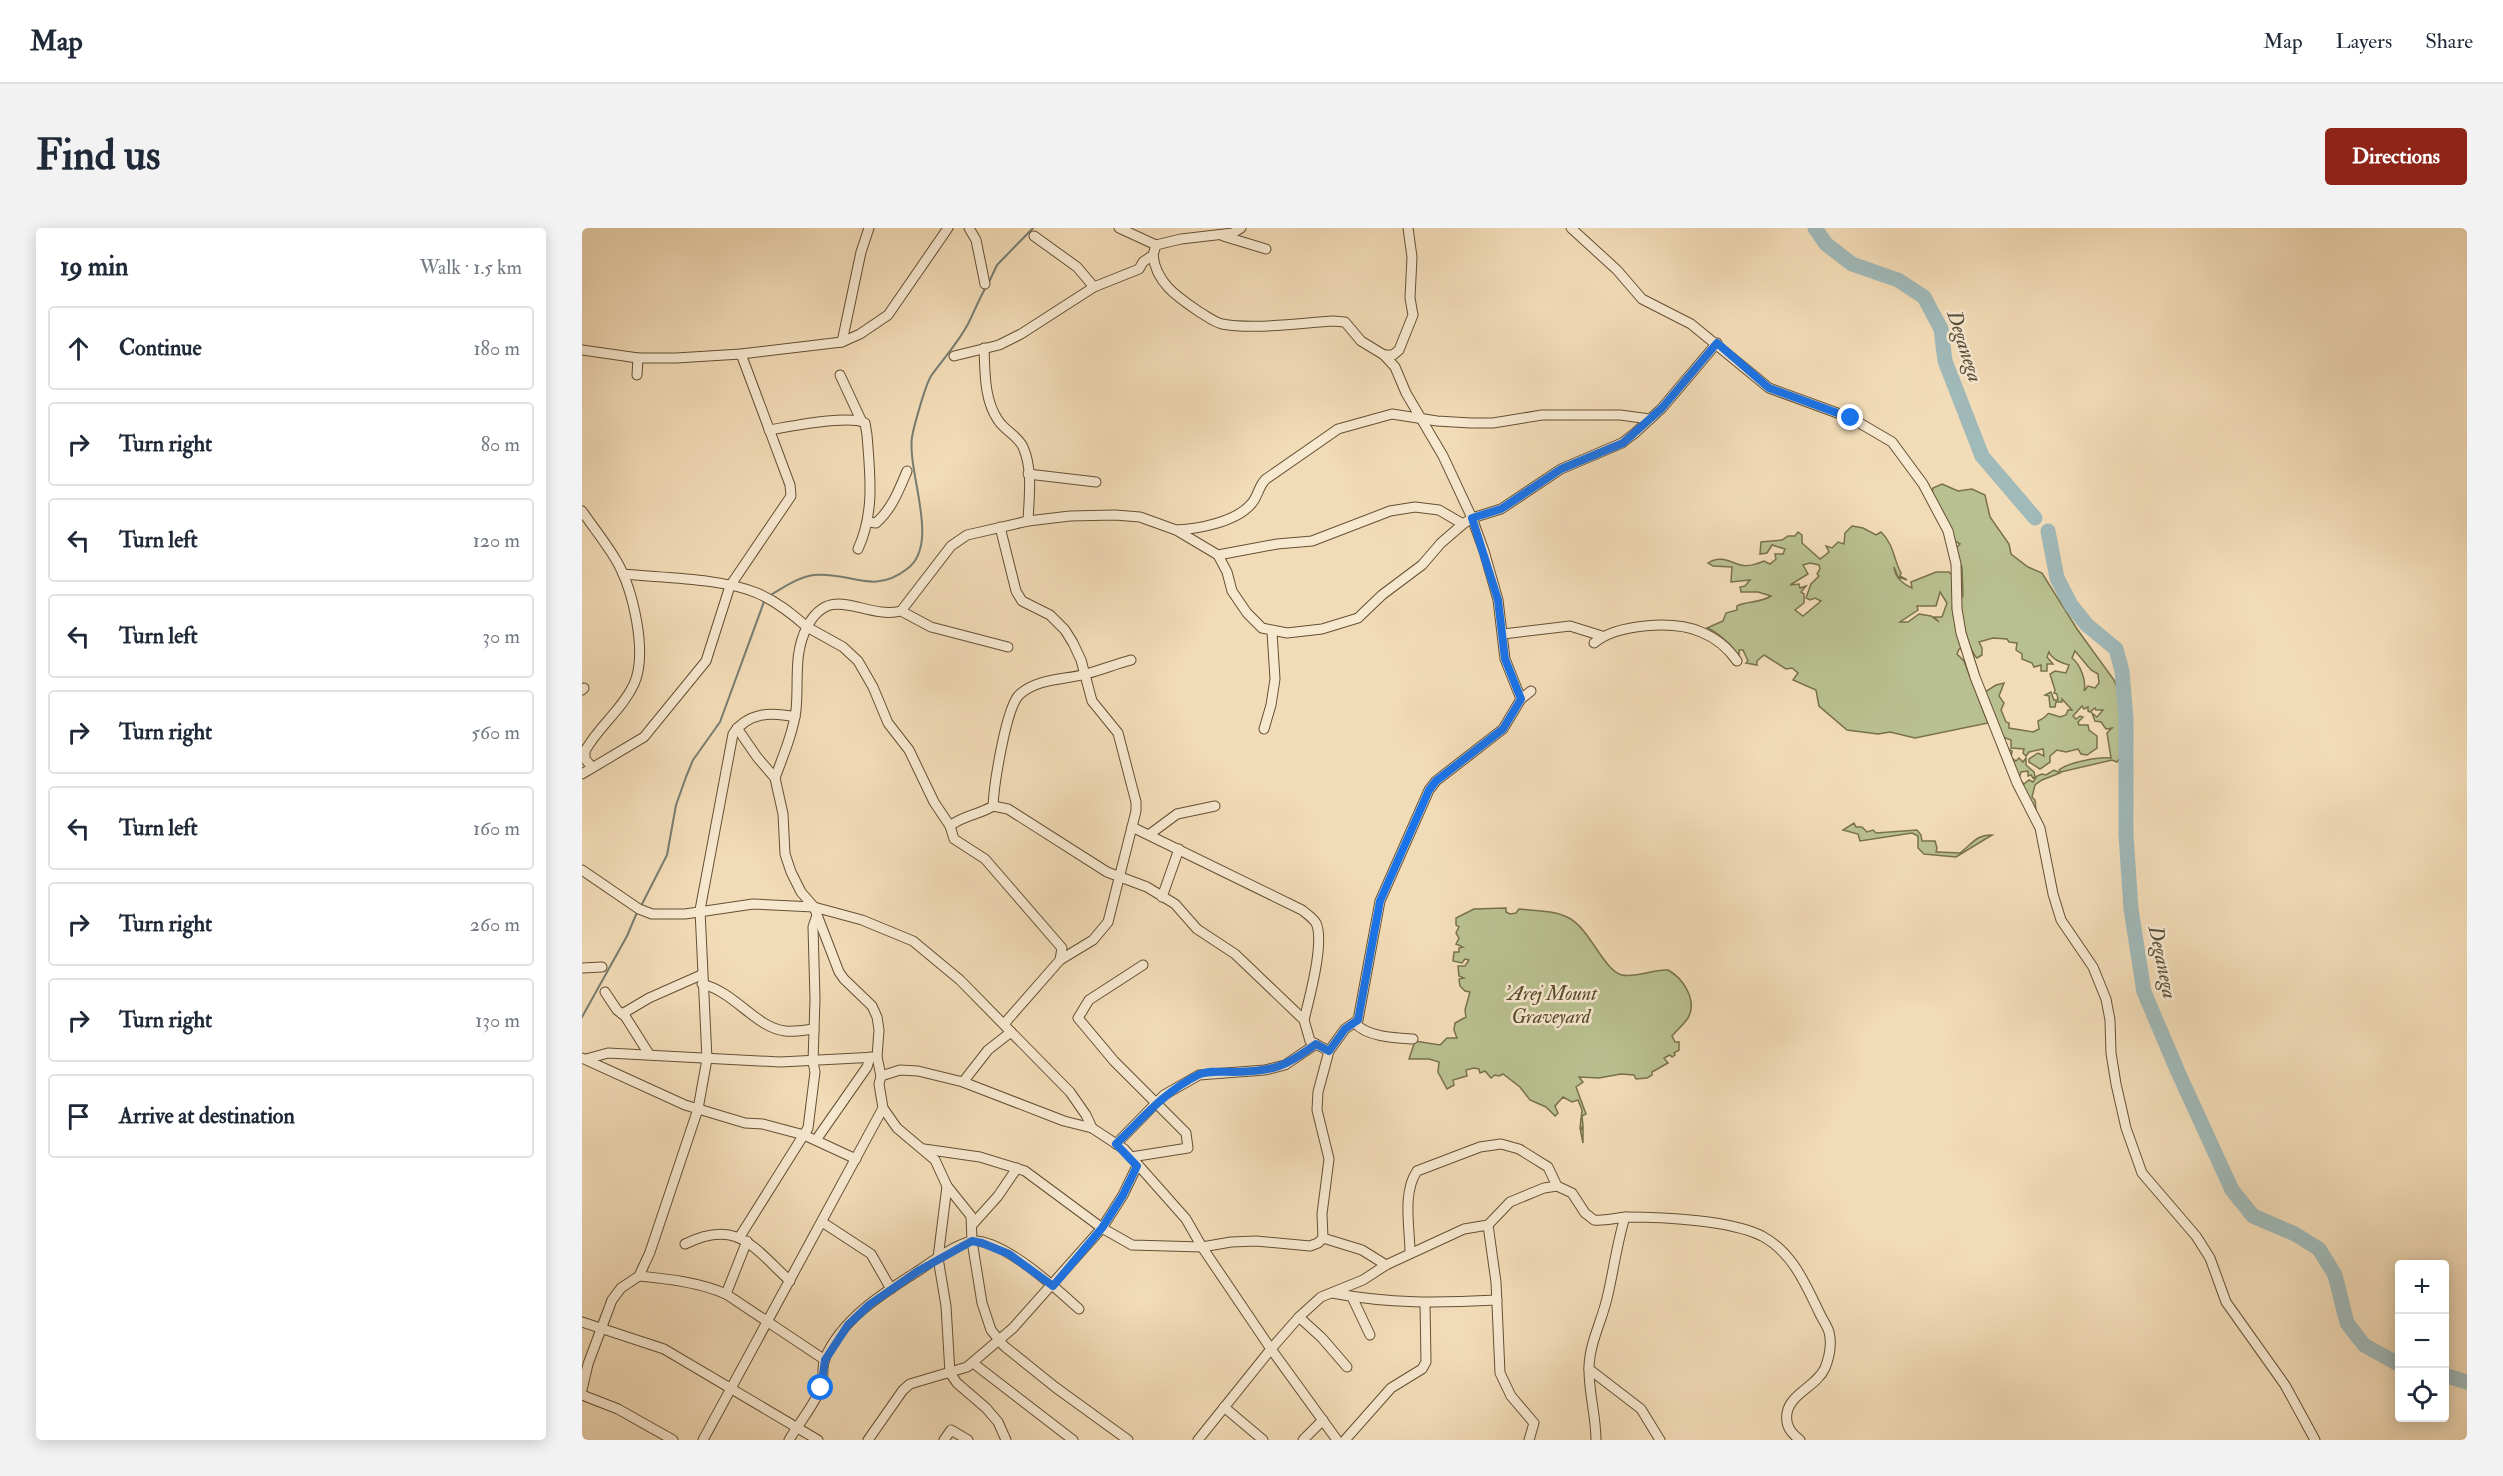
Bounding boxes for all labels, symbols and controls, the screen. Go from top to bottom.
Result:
text: Map [30,24,83,59]
text: Map [2263,28,2303,55]
text: Layers [2336,28,2392,55]
text: Share [2425,28,2473,55]
button: Directions [2325,128,2467,185]
text: Find us [36,130,160,182]
text: 19 min [60,251,128,283]
text: Walk · 1.5 km [419,255,522,280]
water label: Deganega [1940,306,1989,386]
icon: ahead [62,332,95,365]
text: Continue [119,334,202,362]
text: 180 m [473,336,520,361]
route end [1837,404,1863,430]
icon: right [62,428,95,461]
text: Turn right [119,430,212,458]
text: 80 m [481,432,520,457]
icon: left [62,524,95,557]
text: Turn left [119,526,198,554]
text: 120 m [473,528,520,553]
icon: left [62,620,95,653]
text: Turn left [119,622,198,650]
text: 30 m [482,624,520,649]
icon: right [62,716,95,749]
text: Turn right [119,718,212,746]
text: 560 m [471,720,520,745]
icon: left [62,812,95,845]
text: Turn left [119,814,198,842]
text: 160 m [473,816,520,841]
icon: right [62,908,95,941]
text: Turn right [119,910,212,938]
text: 260 m [470,912,520,937]
water label: Deganega [2141,922,2183,1001]
park label: 'Arej Mount Graveyard [1505,981,1598,1029]
icon: right [62,1004,95,1037]
text: Turn right [119,1006,212,1034]
text: 130 m [475,1008,520,1033]
icon: arrive [62,1100,95,1133]
text: Arrive at destination [119,1102,295,1130]
map controls [2395,1260,2449,1422]
button: + [2395,1260,2449,1314]
button: − [2395,1314,2449,1368]
button: locate [2395,1368,2449,1422]
route start [807,1374,833,1400]

